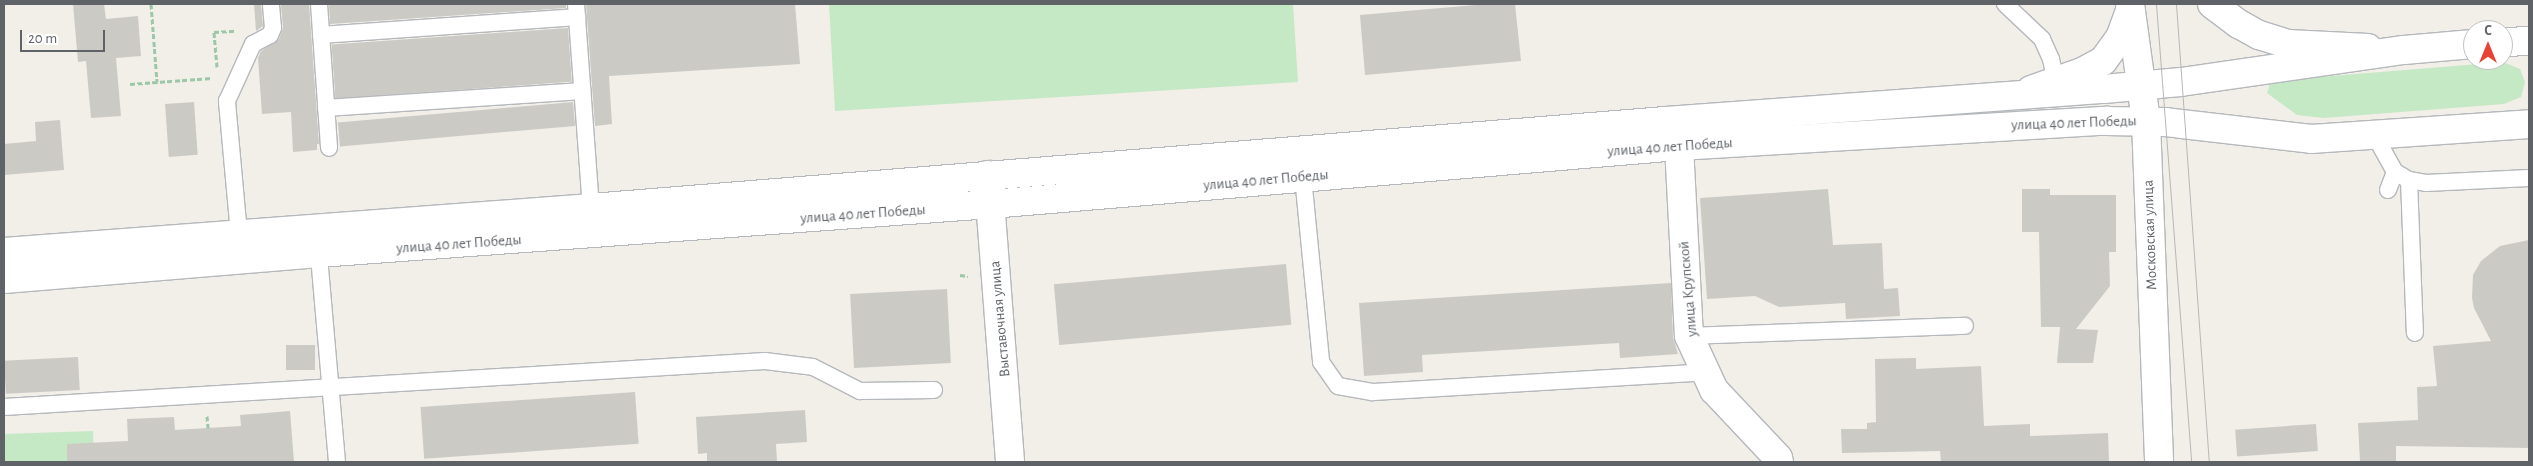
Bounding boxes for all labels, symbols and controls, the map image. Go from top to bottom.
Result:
scale bar [22,20,108,52]
north arrow [2463,20,2513,70]
text: С [2484,24,2492,38]
text: 20 m [28,31,57,46]
street label: улица 40 лет Победы [2011,112,2137,134]
street label: улица 40 лет Победы [1607,134,1733,160]
street label: улица 40 лет Победы [1203,166,1329,194]
street label: Московская улица [2139,180,2161,290]
street label: улица 40 лет Победы [800,201,926,227]
street label: улица 40 лет Победы [396,231,522,257]
street label: улица Крупской [1675,240,1701,338]
street label: Выставочная улица [986,260,1014,378]

